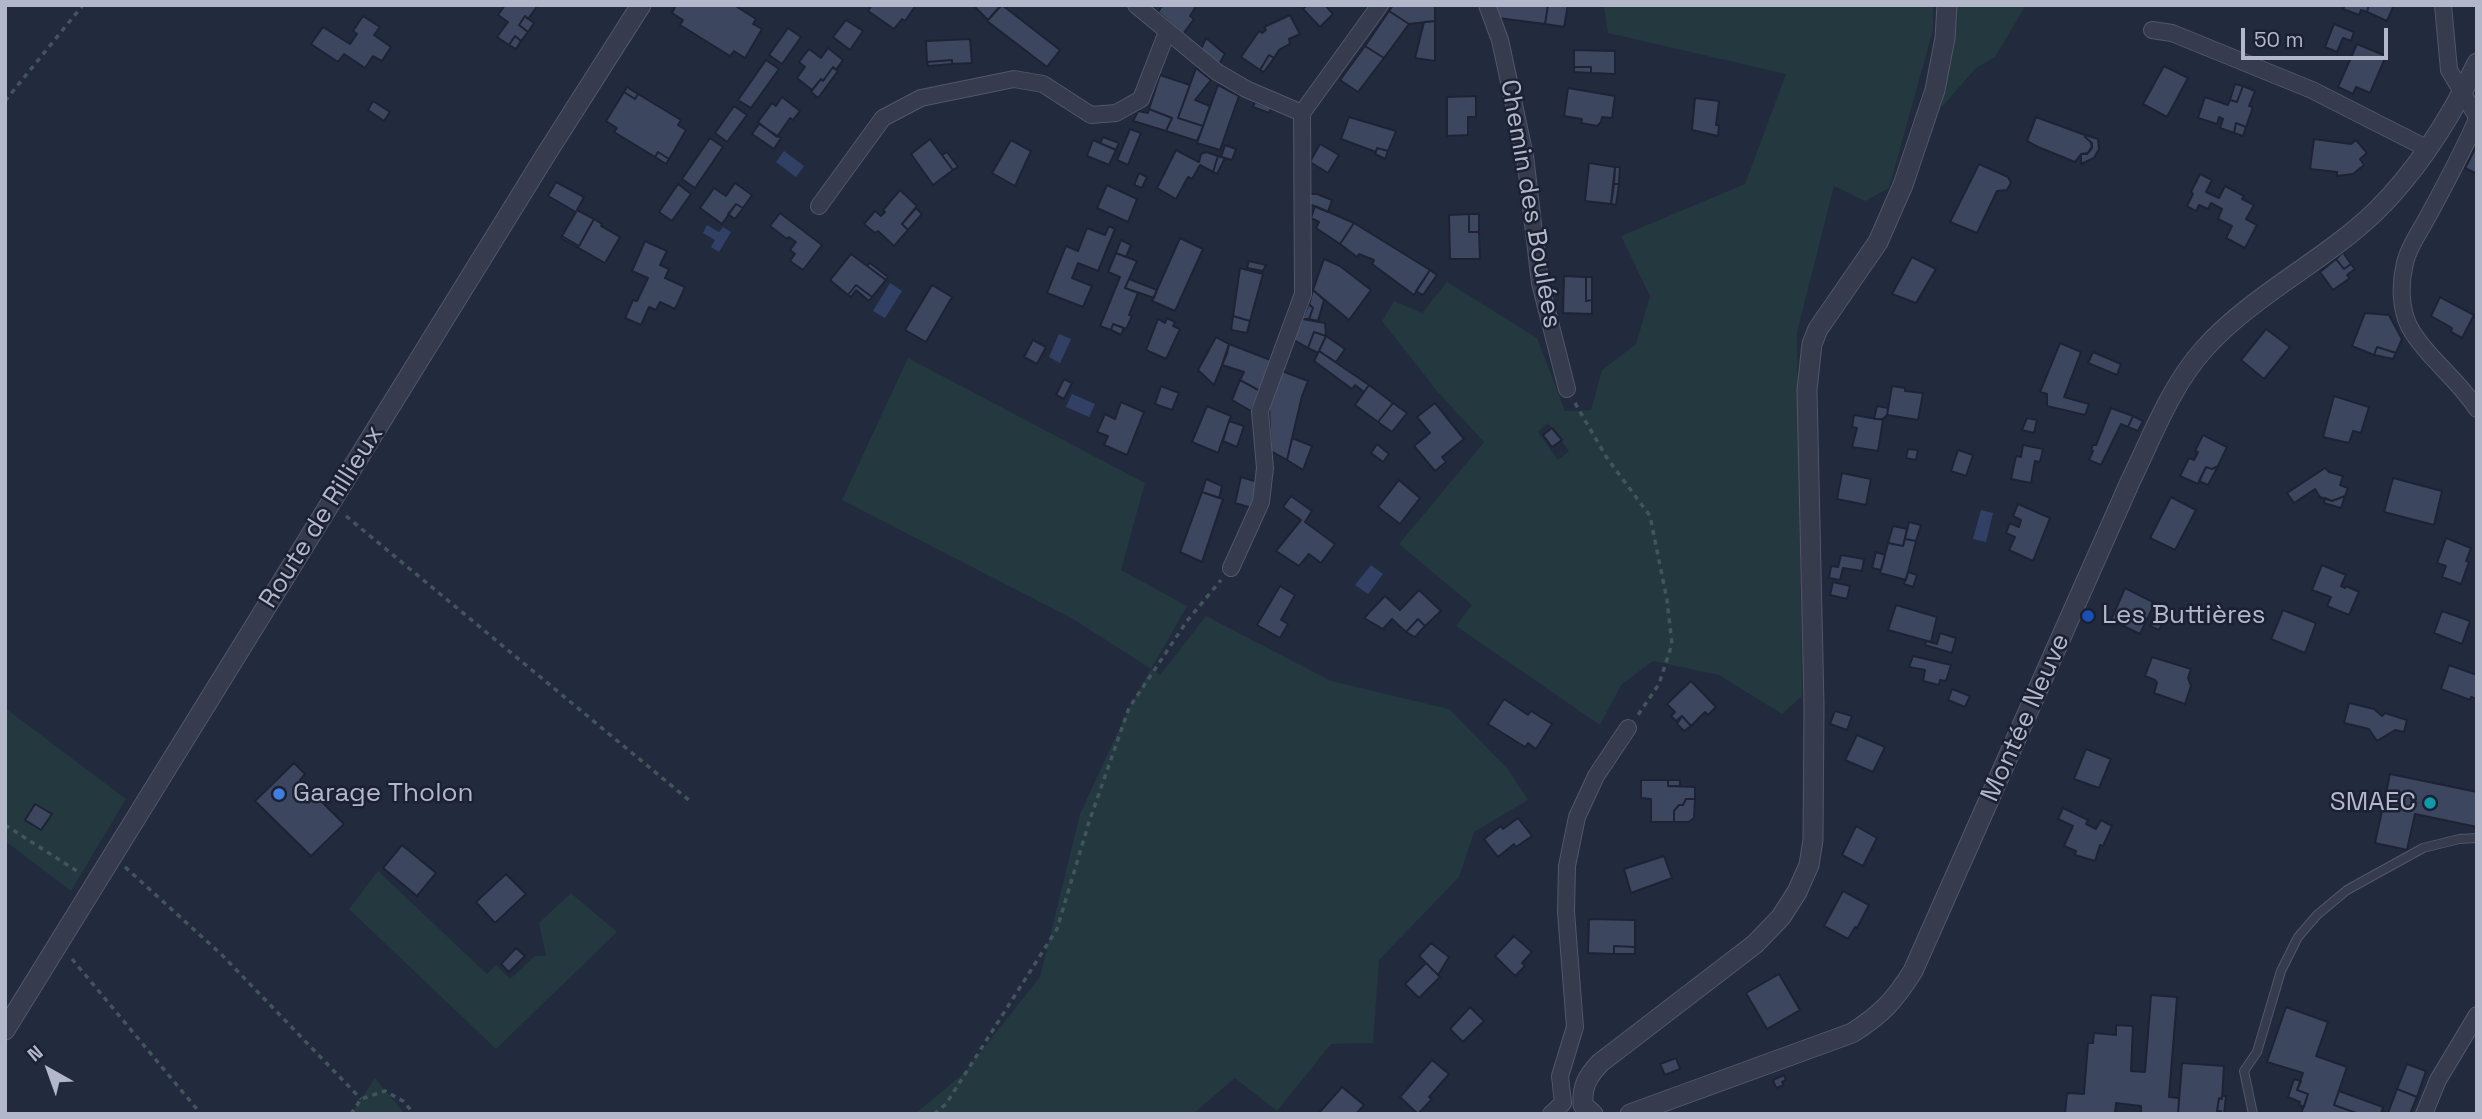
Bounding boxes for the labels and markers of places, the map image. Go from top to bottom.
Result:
place label: Les Buttières [2102,600,2265,632]
marker: Les Buttières [2080,608,2096,624]
place label: Garage Tholon [293,778,474,810]
marker: Garage Tholon [271,786,287,802]
place label: SMAEC [2330,787,2416,819]
marker: SMAEC [2422,795,2438,811]

